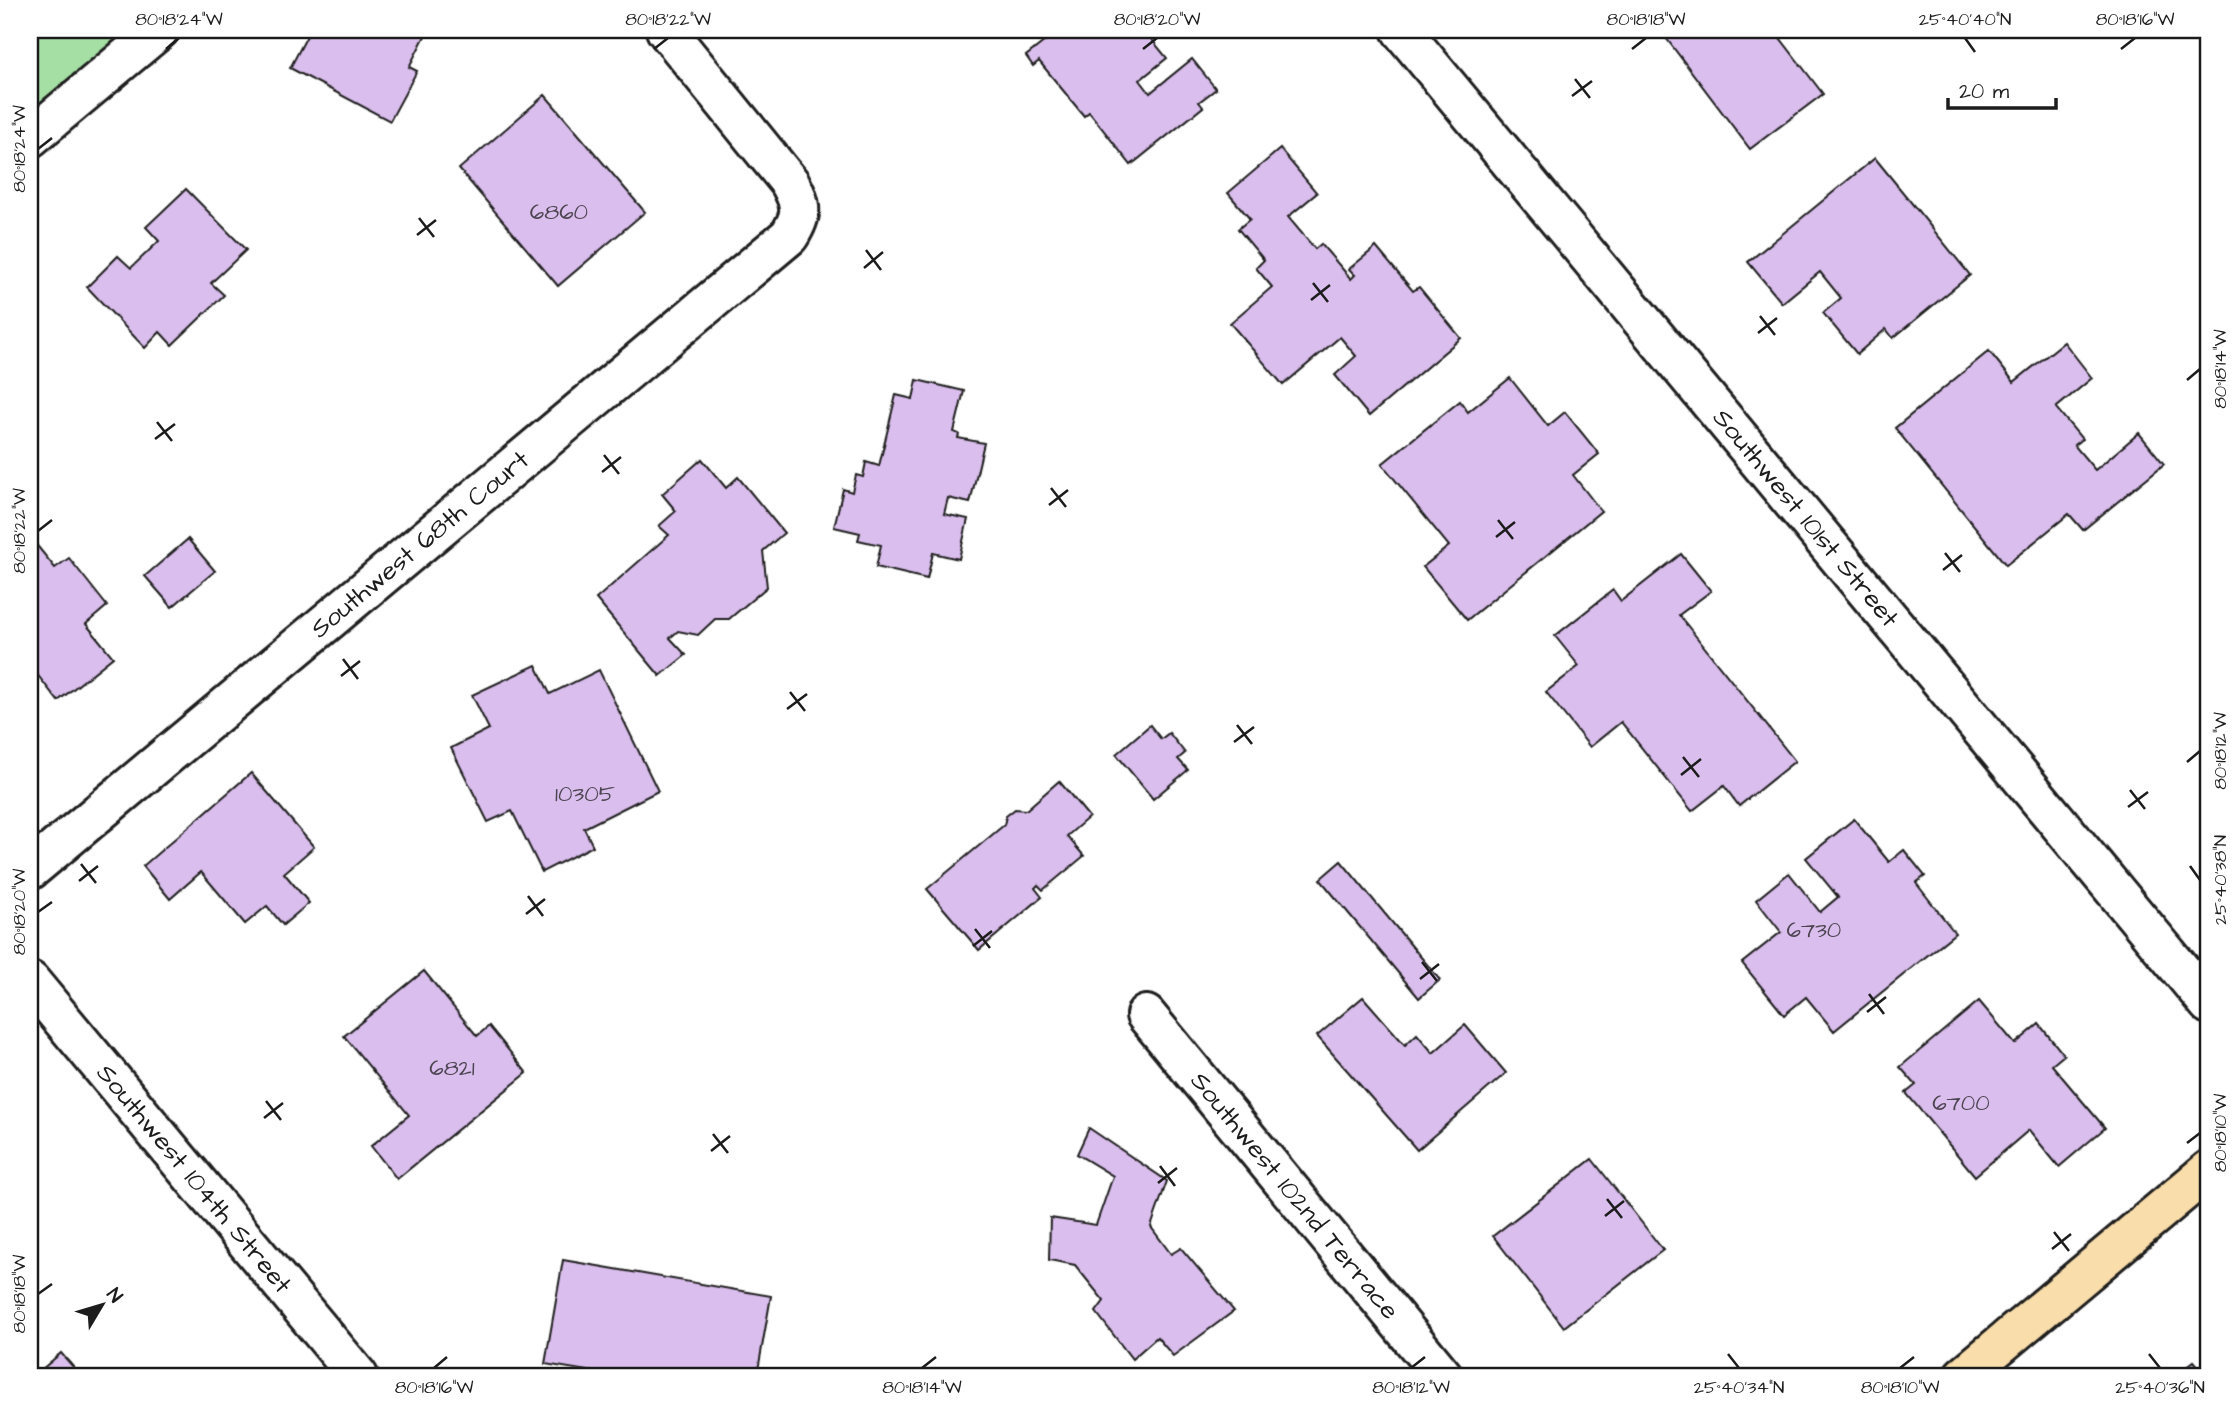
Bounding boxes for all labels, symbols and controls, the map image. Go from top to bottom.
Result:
text: 80°18'24"W [135,7,223,32]
text: 80°18'22"W [625,7,711,32]
text: 80°18'20"W [1114,7,1200,32]
text: 80°18'18"W [1606,7,1686,32]
text: 25°40'40"N [1919,7,2011,32]
text: 80°18'16"W [2096,7,2174,32]
scale bar [1948,66,2057,110]
text: 20 m [1959,77,2010,106]
text: 80°18'24"W [7,105,32,193]
house number: 6860 [530,196,588,228]
text: 80°18'14"W [2208,329,2233,409]
street label: Southwest 101st Street [1704,401,1908,635]
street label: Southwest 68th Court [303,442,537,646]
text: 80°18'22"W [7,488,32,574]
text: 80°18'12"W [2208,712,2233,790]
house number: 10305 [555,778,615,810]
text: 25°40'38"N [2208,835,2233,925]
text: 80°18'20"W [7,869,32,955]
house number: 6730 [1787,914,1841,946]
house number: 6821 [429,1052,475,1084]
street label: Southwest 104th Street [88,1056,301,1302]
street label: Southwest 102nd Terrace [1182,1064,1407,1327]
house number: 6700 [1932,1087,1990,1119]
text: 80°18'10"W [2208,1094,2233,1172]
text: 80°18'18"W [7,1254,32,1334]
north arrow [66,1270,136,1340]
text: N [100,1282,129,1309]
text: 80°18'16"W [395,1375,473,1400]
text: 80°18'14"W [882,1375,962,1400]
text: 80°18'12"W [1372,1375,1450,1400]
text: 25°40'34"N [1694,1375,1784,1400]
text: 80°18'10"W [1861,1375,1939,1400]
text: 25°40'36"N [2115,1375,2205,1400]

